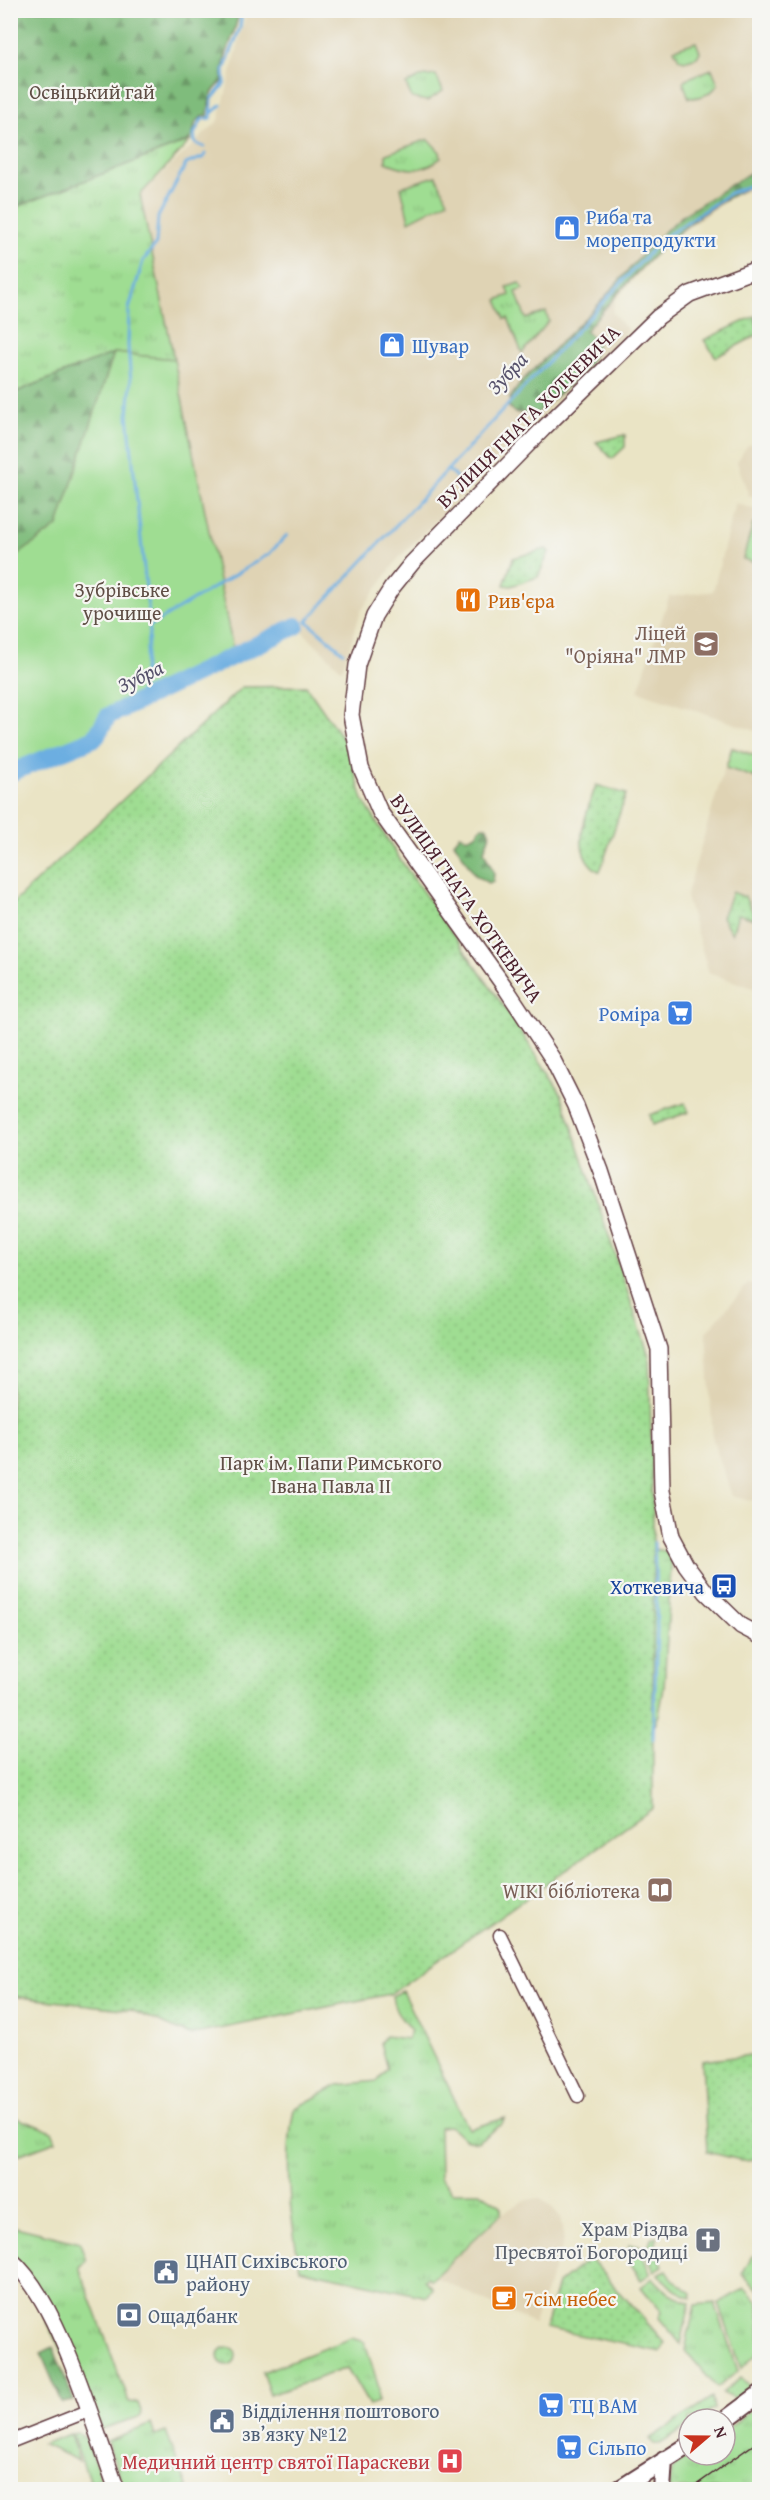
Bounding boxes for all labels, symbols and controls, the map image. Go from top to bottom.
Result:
park label: Освіцький гай [29,77,155,106]
place label: Риба та морепродукти [586,202,716,254]
shop icon: Риба та морепродукти [552,213,582,243]
street label: ВУЛИЦЯ ГНАТА ХОТКЕВИЧА [430,318,626,514]
shop icon: Шувар [377,330,407,360]
place label: Шувар [412,331,469,360]
water label: Зубра [479,345,535,401]
park label: Зубрівське урочище [74,575,170,627]
restaurant icon: Рив'єра [453,585,483,615]
place label: Рив'єра [488,586,555,615]
place label: Ліцей "Оріяна" ЛМР [565,618,686,670]
school or university icon: Ліцей "Оріяна" ЛМР [691,629,721,659]
water label: Зубра [112,651,169,700]
street label: ВУЛИЦЯ ГНАТА ХОТКЕВИЧА [384,788,550,1008]
supermarket icon: Роміра [665,998,695,1028]
place label: Роміра [599,999,660,1028]
park label: Парк ім. Папи Римського Івана Павла ІІ [220,1448,442,1500]
bus stop icon: Хоткевича [709,1571,739,1601]
place label: Хоткевича [610,1572,704,1601]
library icon: WIKI бібліотека [645,1875,675,1905]
place label: WIKI бібліотека [502,1876,640,1905]
place label: Храм Різдва Пресвятої Богородиці [495,2214,688,2266]
church icon: Храм Різдва Пресвятої Богородиці [693,2225,723,2255]
place label: ЦНАП Сихівського району [186,2246,348,2298]
public building icon: ЦНАП Сихівського району [151,2257,181,2287]
cafe icon: 7сім небес [489,2283,519,2313]
place label: 7сім небес [524,2284,616,2313]
bank icon: Ощадбанк [114,2300,144,2330]
place label: Ощадбанк [148,2301,238,2330]
supermarket icon: ТЦ ВАМ [536,2390,566,2420]
place label: ТЦ ВАМ [570,2391,638,2420]
place label: Відділення поштового зв’язку №12 [242,2396,440,2448]
public building icon: Відділення поштового зв’язку №12 [207,2406,237,2436]
north arrow [677,2407,737,2467]
text: N [708,2423,734,2441]
supermarket icon: Сільпо [554,2432,584,2462]
place label: Сільпо [588,2433,646,2462]
hospital icon: Медичний центр святої Параскеви [435,2446,465,2476]
place label: Медичний центр святої Параскеви [122,2447,430,2476]

